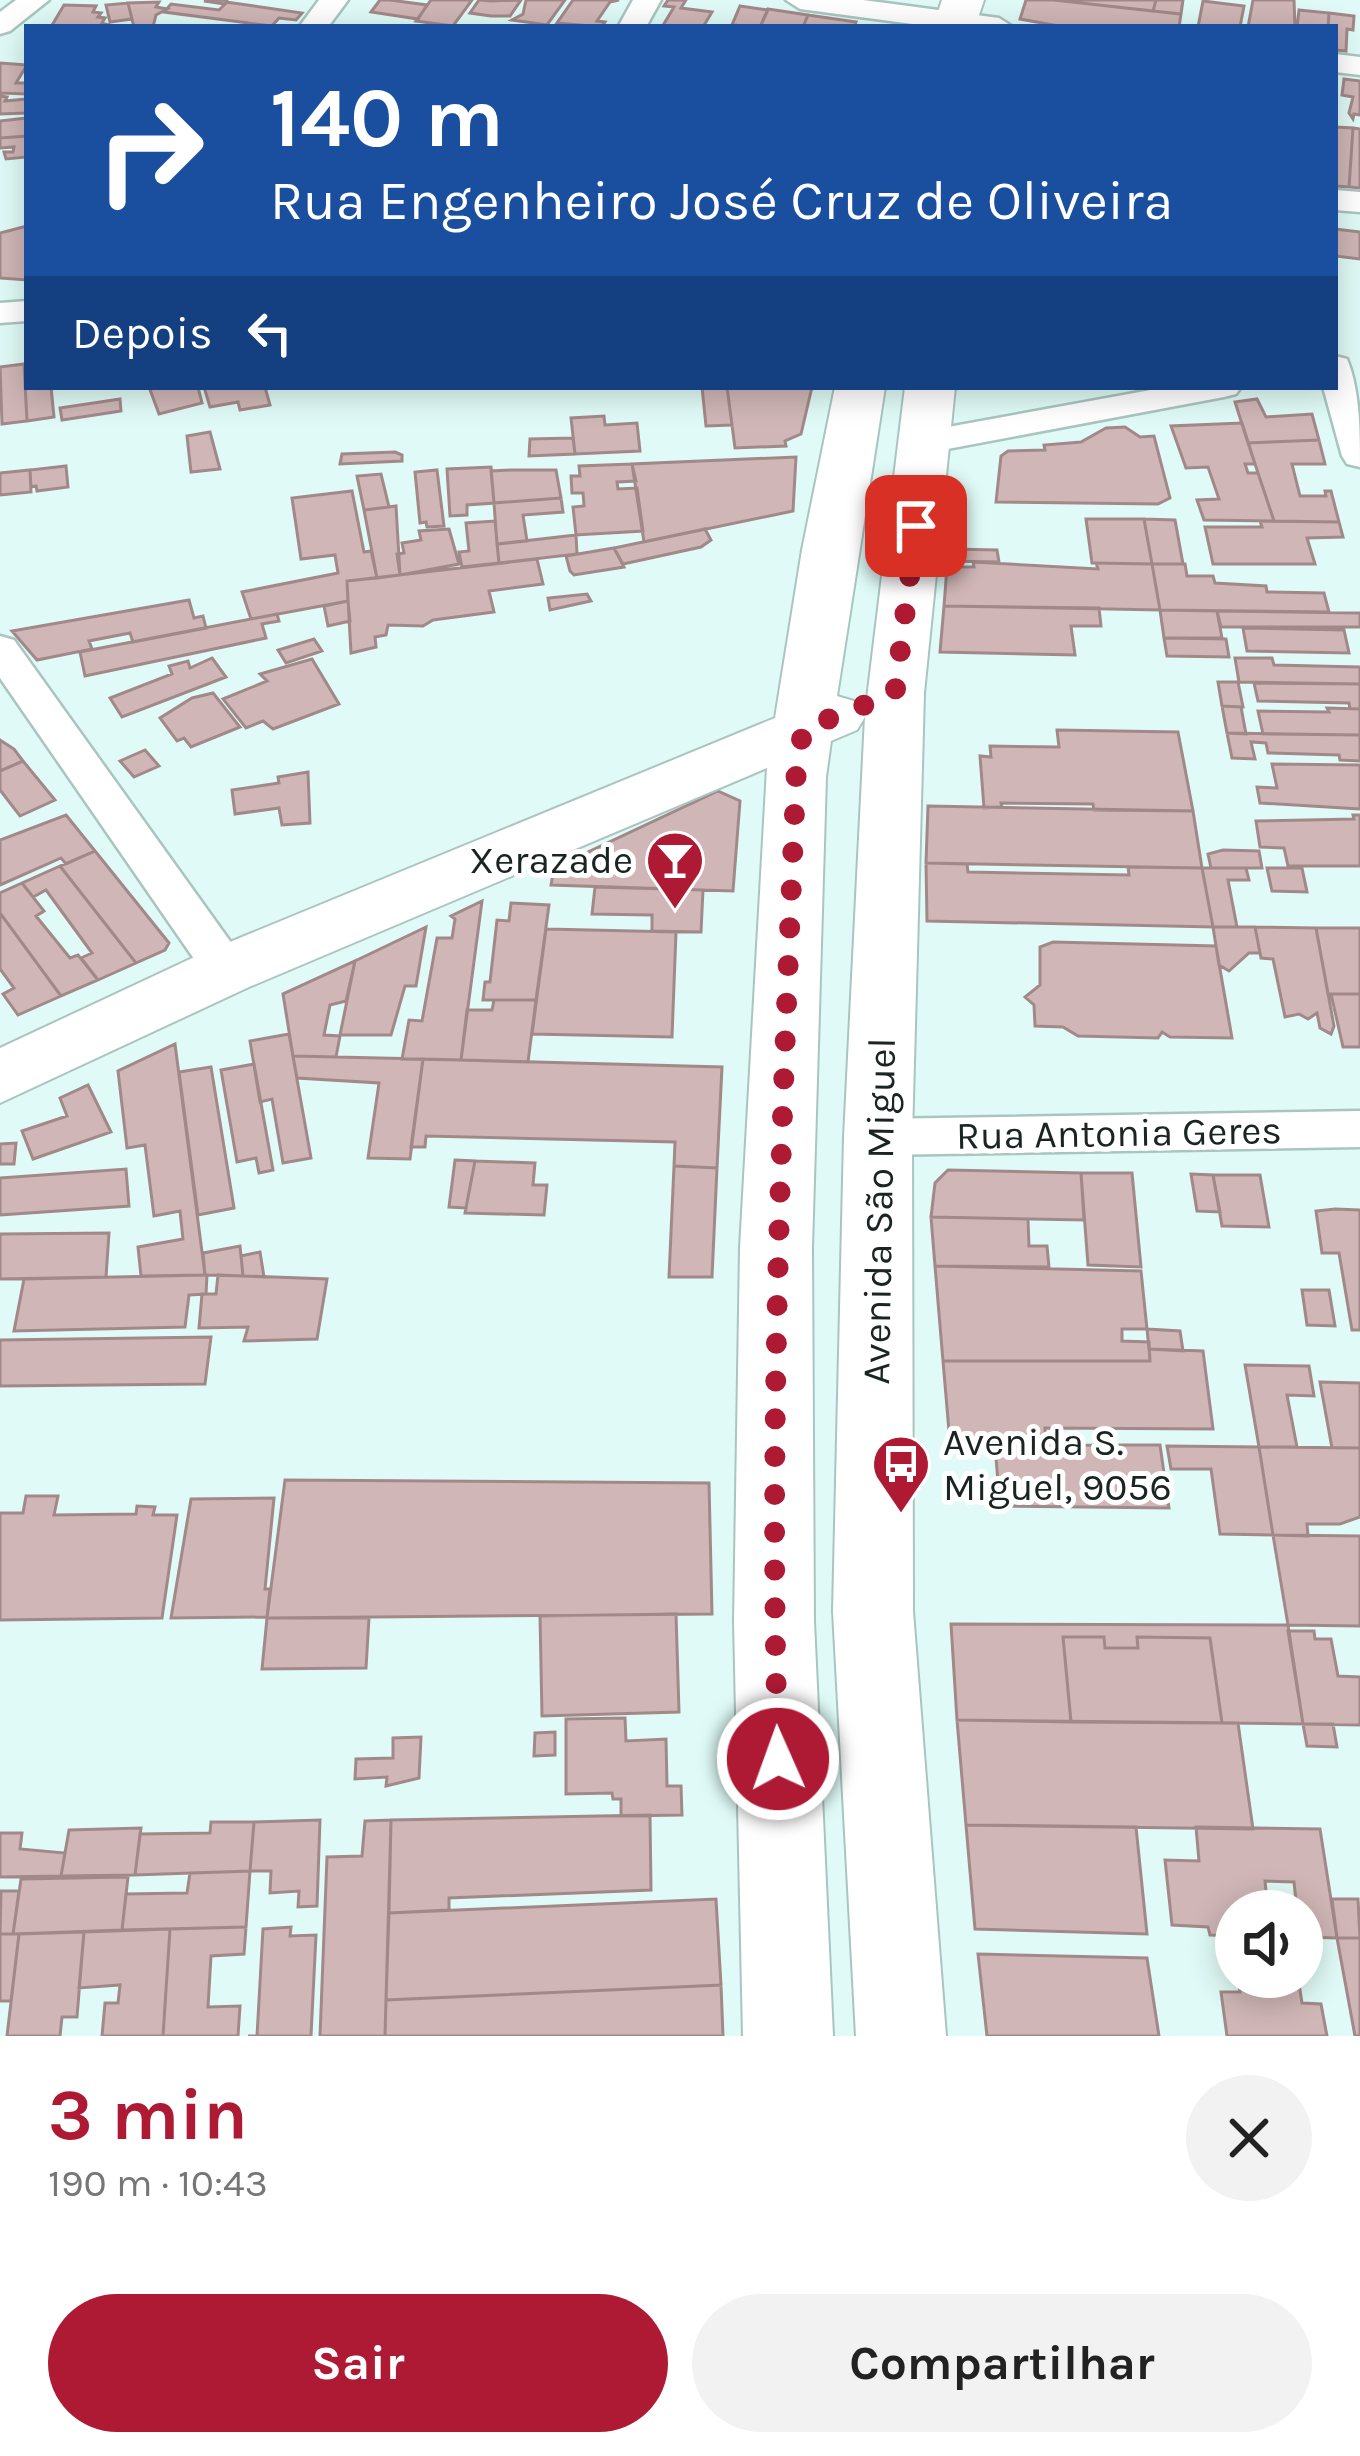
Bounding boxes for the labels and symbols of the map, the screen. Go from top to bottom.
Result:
pin [865,475,967,577]
bar icon: Xerazade [644,829,706,911]
place label: Xerazade [469,837,633,883]
street label: Avenida São Miguel [853,1037,905,1385]
street label: Rua Antonia Geres [956,1107,1282,1159]
place label: Avenida S. Miguel, 9056 [943,1419,1172,1510]
bus stop icon: Avenida S. Miguel, 9056 [870,1433,932,1515]
position arrow [715,1696,841,1822]

